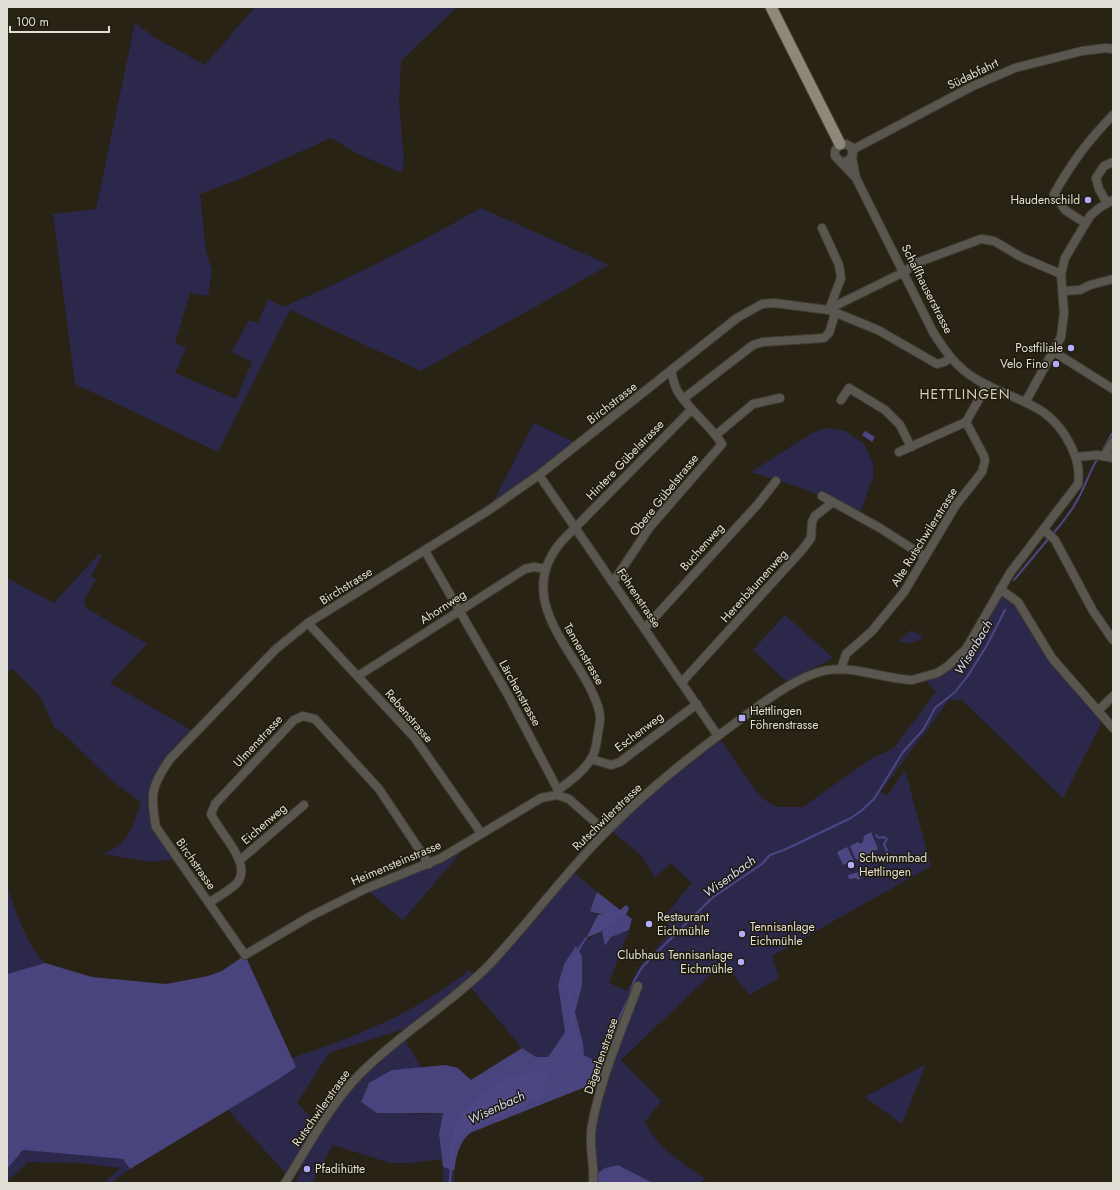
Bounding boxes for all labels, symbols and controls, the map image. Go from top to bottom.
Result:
scale bar [10,8,109,34]
text: 100 m [16,13,49,31]
street label: Südabfahrt [944,54,1002,94]
place label: Haudenschild [1010,191,1080,209]
marker: Haudenschild [1083,195,1093,205]
street label: Schaffhauserstrasse [897,241,957,337]
place label: Postfiliale [1015,339,1063,357]
marker: Postfiliale [1066,343,1076,353]
place label: Velo Fino [1000,355,1048,373]
marker: Velo Fino [1051,359,1061,369]
street label: Birchstrasse [583,378,641,428]
district label: HETTLINGEN [919,384,1011,404]
street label: Hintere Gübelstrasse [582,416,668,504]
street label: Obere Gübelstrasse [625,450,703,540]
street label: Alte Rutschwilerstrasse [886,484,962,590]
street label: Buchenweg [676,519,728,575]
street label: Herenbäumenweg [716,545,792,627]
street label: Birchstrasse [316,563,376,609]
street label: Föhrenstrasse [612,565,666,631]
street label: Ahornweg [416,585,470,629]
water label: Wisenbach [950,616,997,678]
street label: Tannenstrasse [559,620,609,688]
street label: Lärchenstrasse [494,657,546,729]
street label: Rebenstrasse [381,685,437,747]
place label: Hettlingen Föhrenstrasse [750,702,818,734]
street label: Eschenweg [611,708,667,756]
street label: Ulmenstrasse [229,711,287,771]
marker: Hettlingen Föhrenstrasse [737,713,747,723]
street label: Rutschwilerstrasse [568,779,646,855]
street label: Eichenweg [237,799,291,849]
street label: Birchstrasse [172,835,220,893]
street label: Heimensteinstrasse [348,836,444,890]
place label: Schwimmbad Hettlingen [859,849,927,881]
water label: Wisenbach [699,851,760,902]
marker: Schwimmbad Hettlingen [846,860,856,870]
place label: Restaurant Eichmühle [657,908,710,940]
place label: Tennisanlage Eichmühle [750,918,815,950]
marker: Restaurant Eichmühle [644,919,654,929]
marker: Tennisanlage Eichmühle [737,929,747,939]
place label: Clubhaus Tennisanlage Eichmühle [617,946,733,978]
marker: Clubhaus Tennisanlage Eichmühle [736,957,746,967]
street label: Dägerlenstrasse [579,1015,623,1097]
street label: Rutschwilerstrasse [288,1066,354,1150]
water label: Wisenbach [465,1086,528,1129]
place label: Pfadihütte [315,1160,365,1178]
marker: Pfadihütte [302,1164,312,1174]

